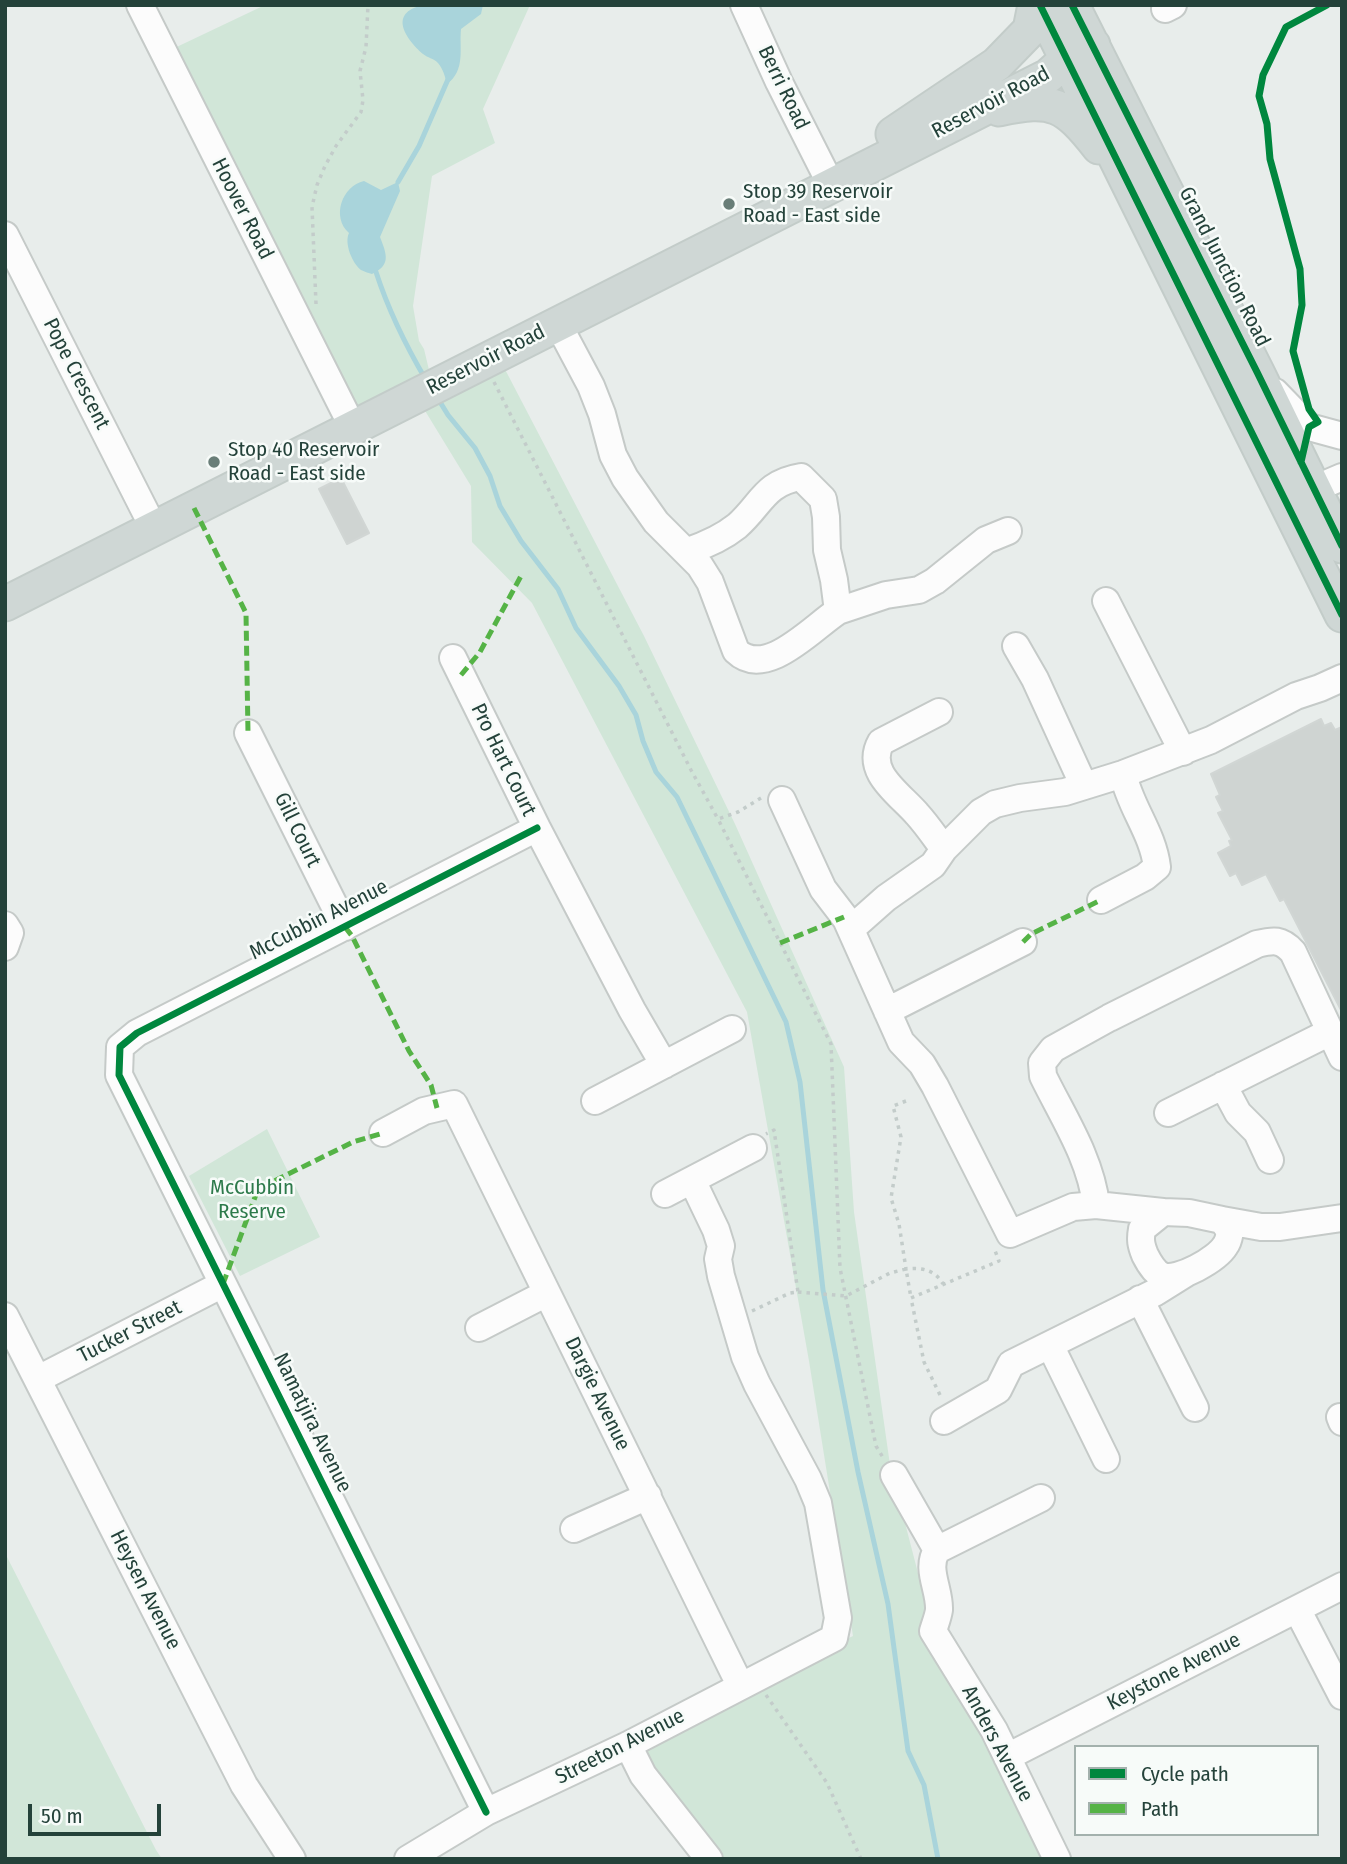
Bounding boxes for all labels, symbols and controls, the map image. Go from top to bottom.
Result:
street label: Berri Road [752,42,814,134]
street label: Reservoir Road [928,61,1054,145]
street label: Hoover Road [206,154,278,264]
place label: Stop 39 Reservoir Road - East side [743,179,893,229]
street label: Grand Junction Road [1173,183,1275,351]
marker: Stop 39 Reservoir Road - East side [721,196,737,212]
street label: Pope Crescent [37,314,115,434]
street label: Reservoir Road [423,319,549,401]
place label: Stop 40 Reservoir Road - East side [228,437,379,487]
marker: Stop 40 Reservoir Road - East side [206,454,222,470]
street label: Pro Hart Court [465,700,541,820]
street label: Gill Court [268,789,326,871]
street label: McCubbin Avenue [246,874,392,966]
park label: McCubbin Reserve [210,1175,294,1225]
street label: Tucker Street [74,1295,186,1369]
street label: Dargie Avenue [559,1333,635,1455]
street label: Namatjira Avenue [267,1349,357,1497]
street label: Heysen Avenue [104,1526,186,1654]
street label: Keystone Avenue [1103,1628,1245,1716]
street label: Anders Avenue [956,1682,1038,1806]
street label: Streeton Avenue [551,1704,689,1790]
legend [1074,1745,1319,1836]
text: Cycle path [1141,1761,1229,1787]
scale bar [32,1790,164,1834]
text: Path [1141,1796,1179,1822]
text: 50 m [41,1803,83,1829]

